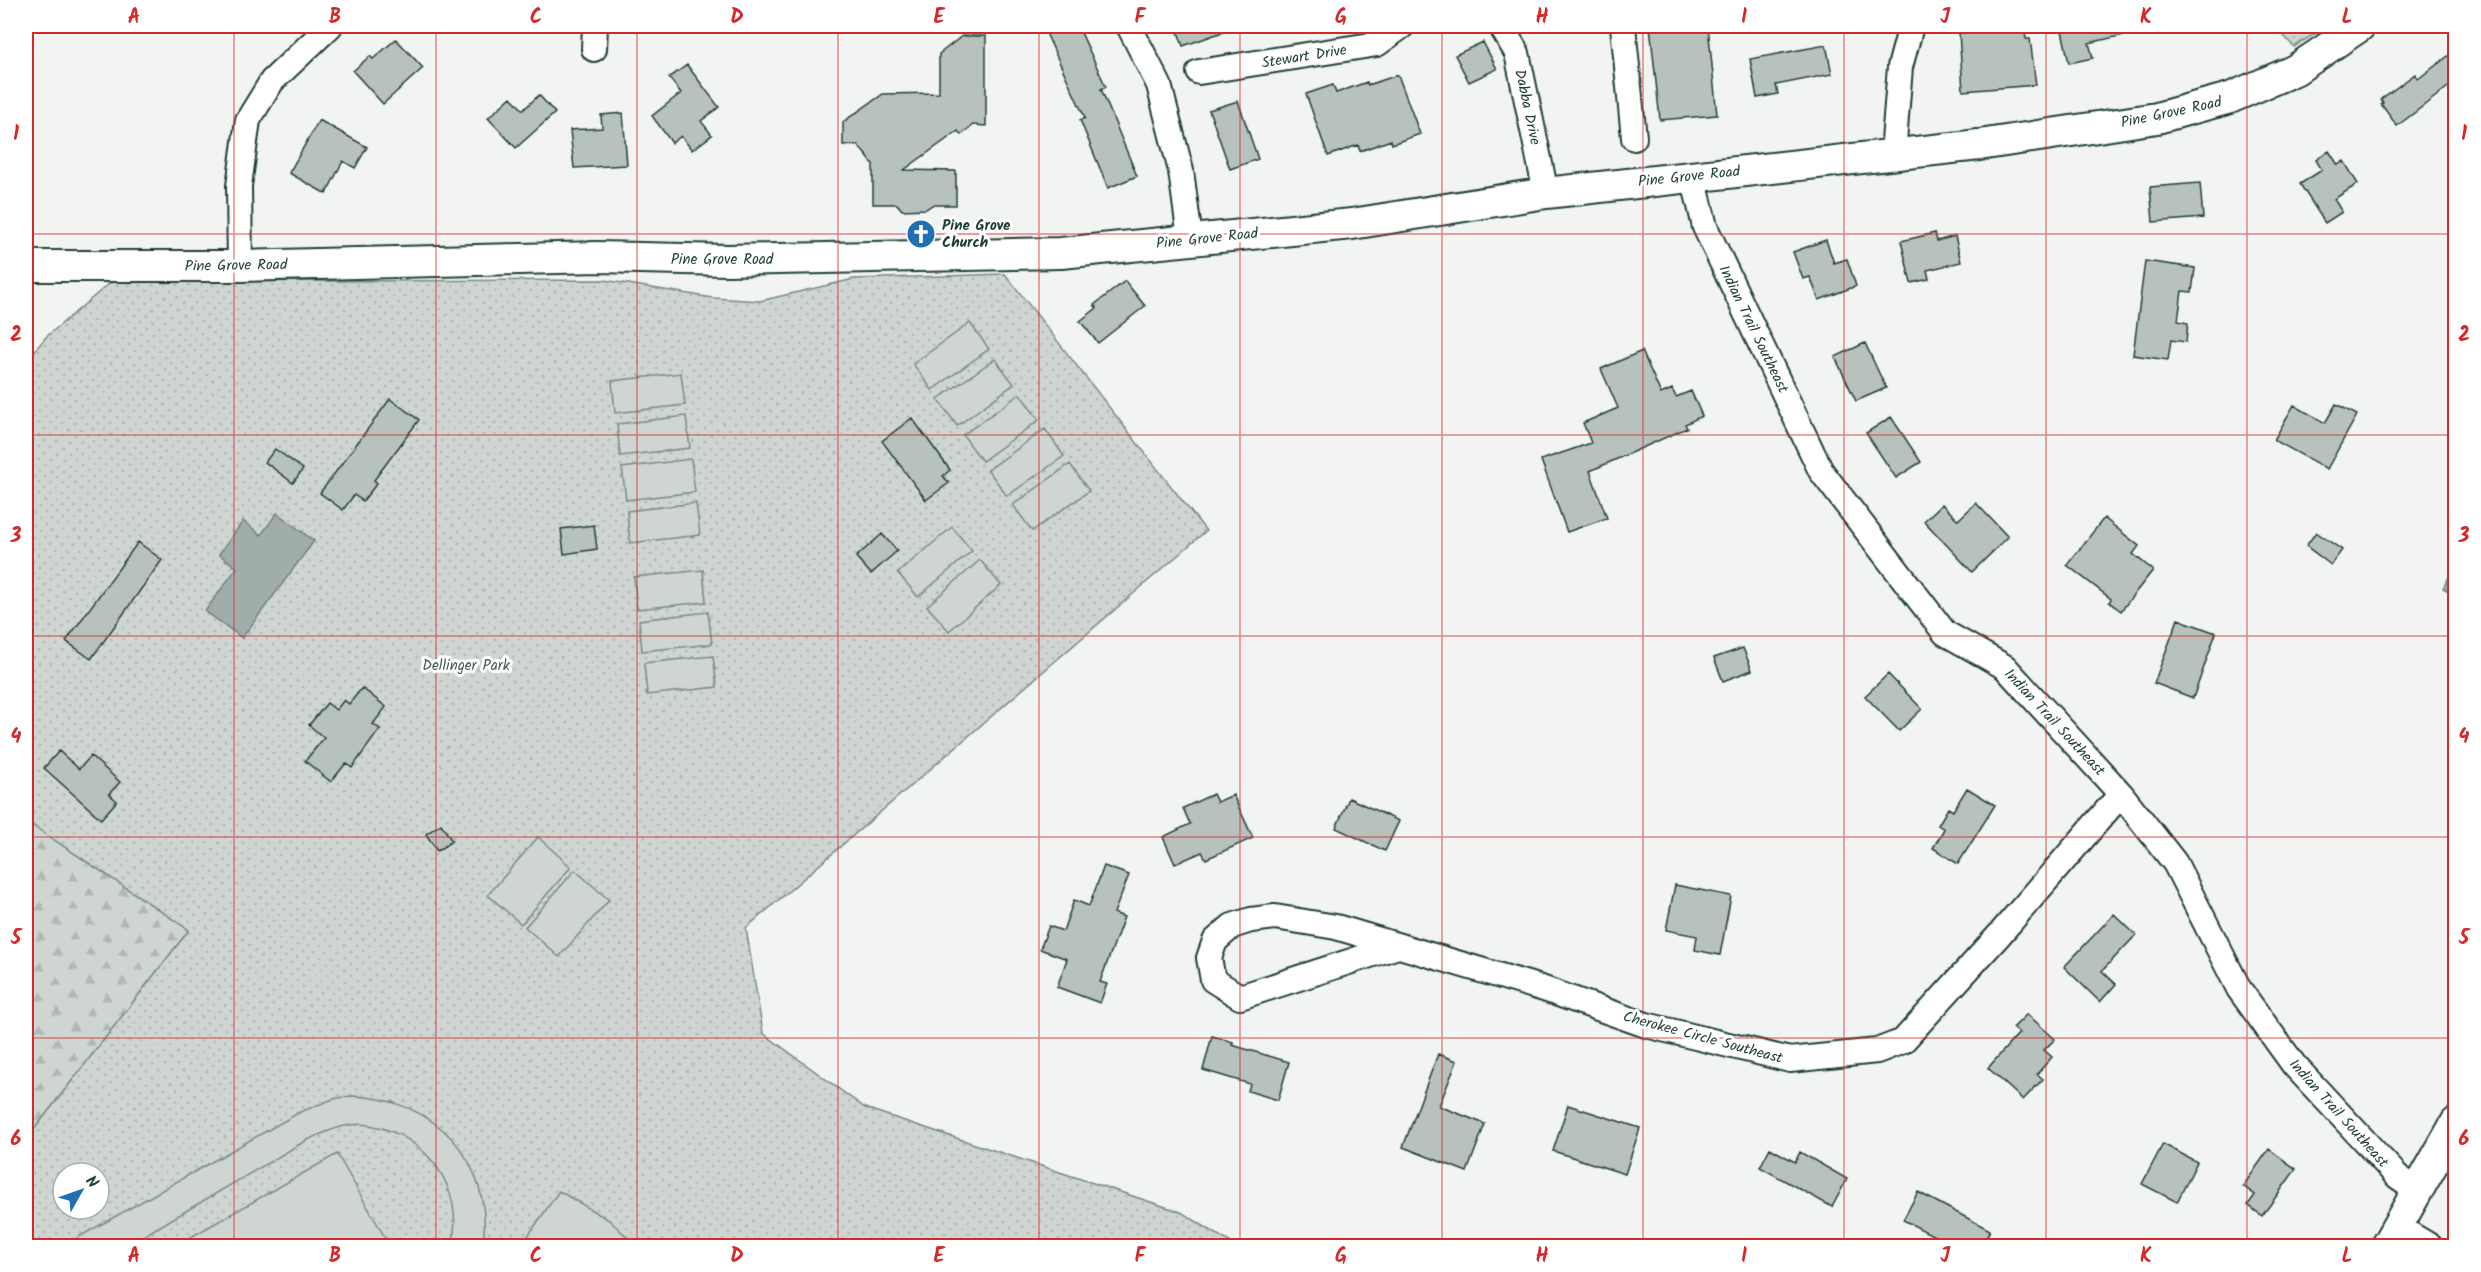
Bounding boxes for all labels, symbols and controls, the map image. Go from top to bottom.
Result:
text: A [128,2,140,34]
text: B [329,2,341,34]
text: C [530,2,542,34]
text: D [730,2,744,34]
text: E [933,2,945,34]
text: F [1135,2,1147,34]
text: G [1335,2,1347,34]
text: H [1535,2,1549,34]
text: I [1741,2,1747,34]
text: J [1940,2,1951,34]
text: K [2140,2,2152,34]
text: L [2342,2,2352,34]
street label: Stewart Drive [1260,38,1349,76]
street label: Dabba Drive [1507,67,1547,148]
street label: Pine Grove Road [2119,90,2224,135]
text: 1 [13,119,19,151]
text: 1 [2461,119,2467,151]
street label: Pine Grove Road [1637,160,1742,194]
place label: Pine Grove Church [942,214,1011,255]
church icon: Pine Grove Church [905,218,937,250]
street label: Pine Grove Road [1155,222,1260,256]
street label: Pine Grove Road [671,248,774,272]
street label: Pine Grove Road [185,253,288,279]
street label: Indian Trail Southeast [1712,261,1795,398]
text: 2 [10,320,22,352]
text: 2 [2458,320,2470,352]
text: 3 [10,521,22,553]
text: 3 [2458,521,2470,553]
park label: Dellinger Park [422,654,511,678]
street label: Indian Trail Southeast [1998,663,2111,782]
text: 4 [11,722,22,754]
text: 4 [2459,722,2470,754]
text: 5 [10,923,23,955]
text: 5 [2458,923,2471,955]
street label: Cherokee Circle Southeast [1620,1005,1785,1071]
street label: Indian Trail Southeast [2283,1054,2394,1174]
text: 6 [11,1124,22,1156]
text: 6 [2459,1124,2470,1156]
north arrow [51,1161,111,1221]
text: N [79,1170,104,1194]
text: A [128,1241,140,1272]
text: B [329,1241,341,1272]
text: C [530,1241,542,1272]
text: D [730,1241,744,1272]
text: E [933,1241,945,1272]
text: F [1135,1241,1147,1272]
text: G [1335,1241,1347,1272]
text: H [1535,1241,1549,1272]
text: I [1741,1241,1747,1272]
text: J [1940,1241,1951,1272]
text: K [2140,1241,2152,1272]
text: L [2342,1241,2352,1272]

